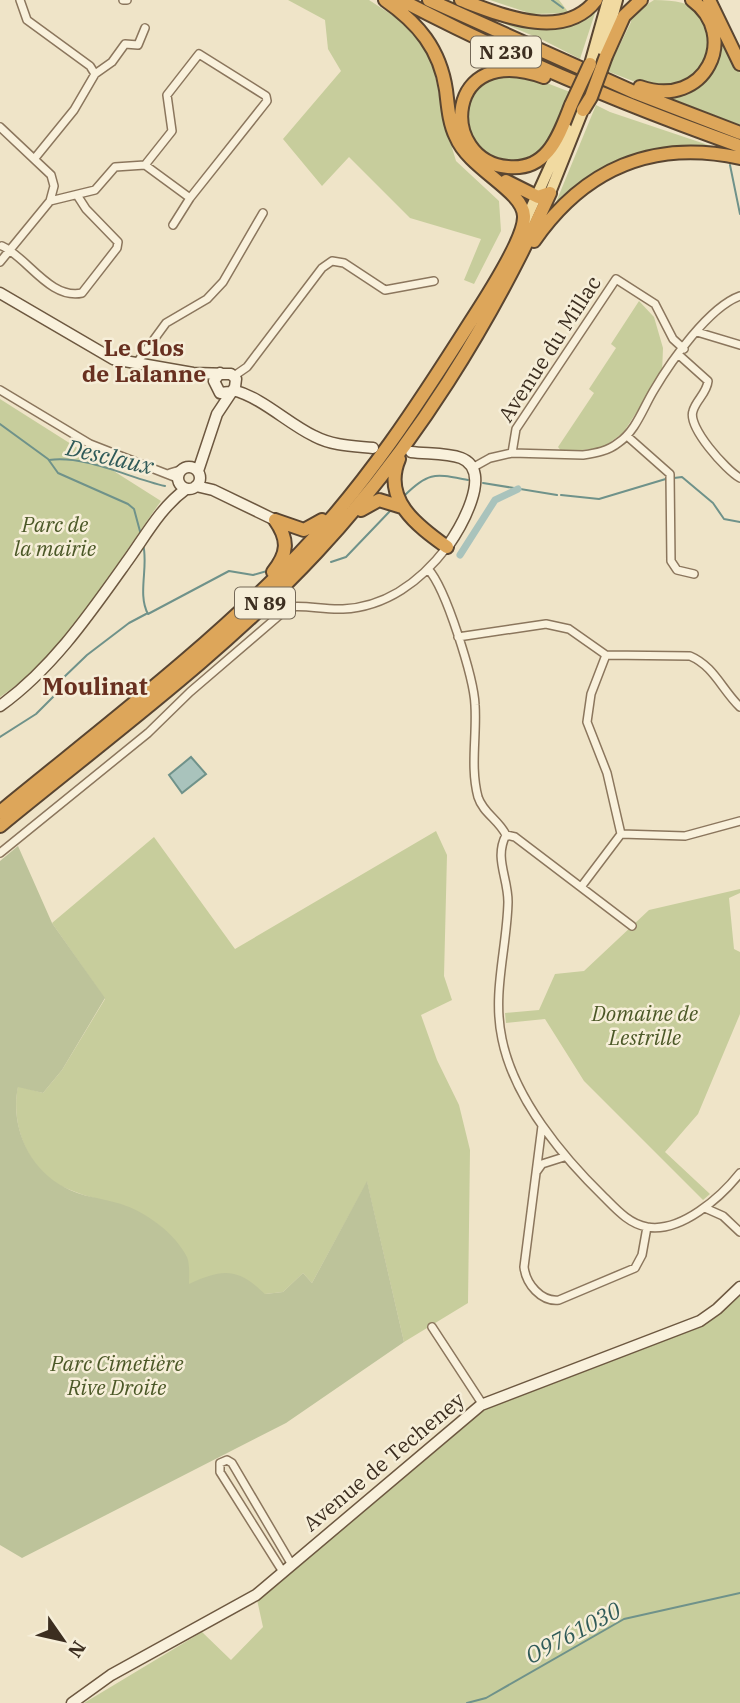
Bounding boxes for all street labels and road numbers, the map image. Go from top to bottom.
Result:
road number: N 230 [471,36,541,68]
street label: Avenue du Millac [491,270,607,427]
road number: N 89 [235,588,295,618]
street label: Avenue de Techeney [297,1385,471,1537]

